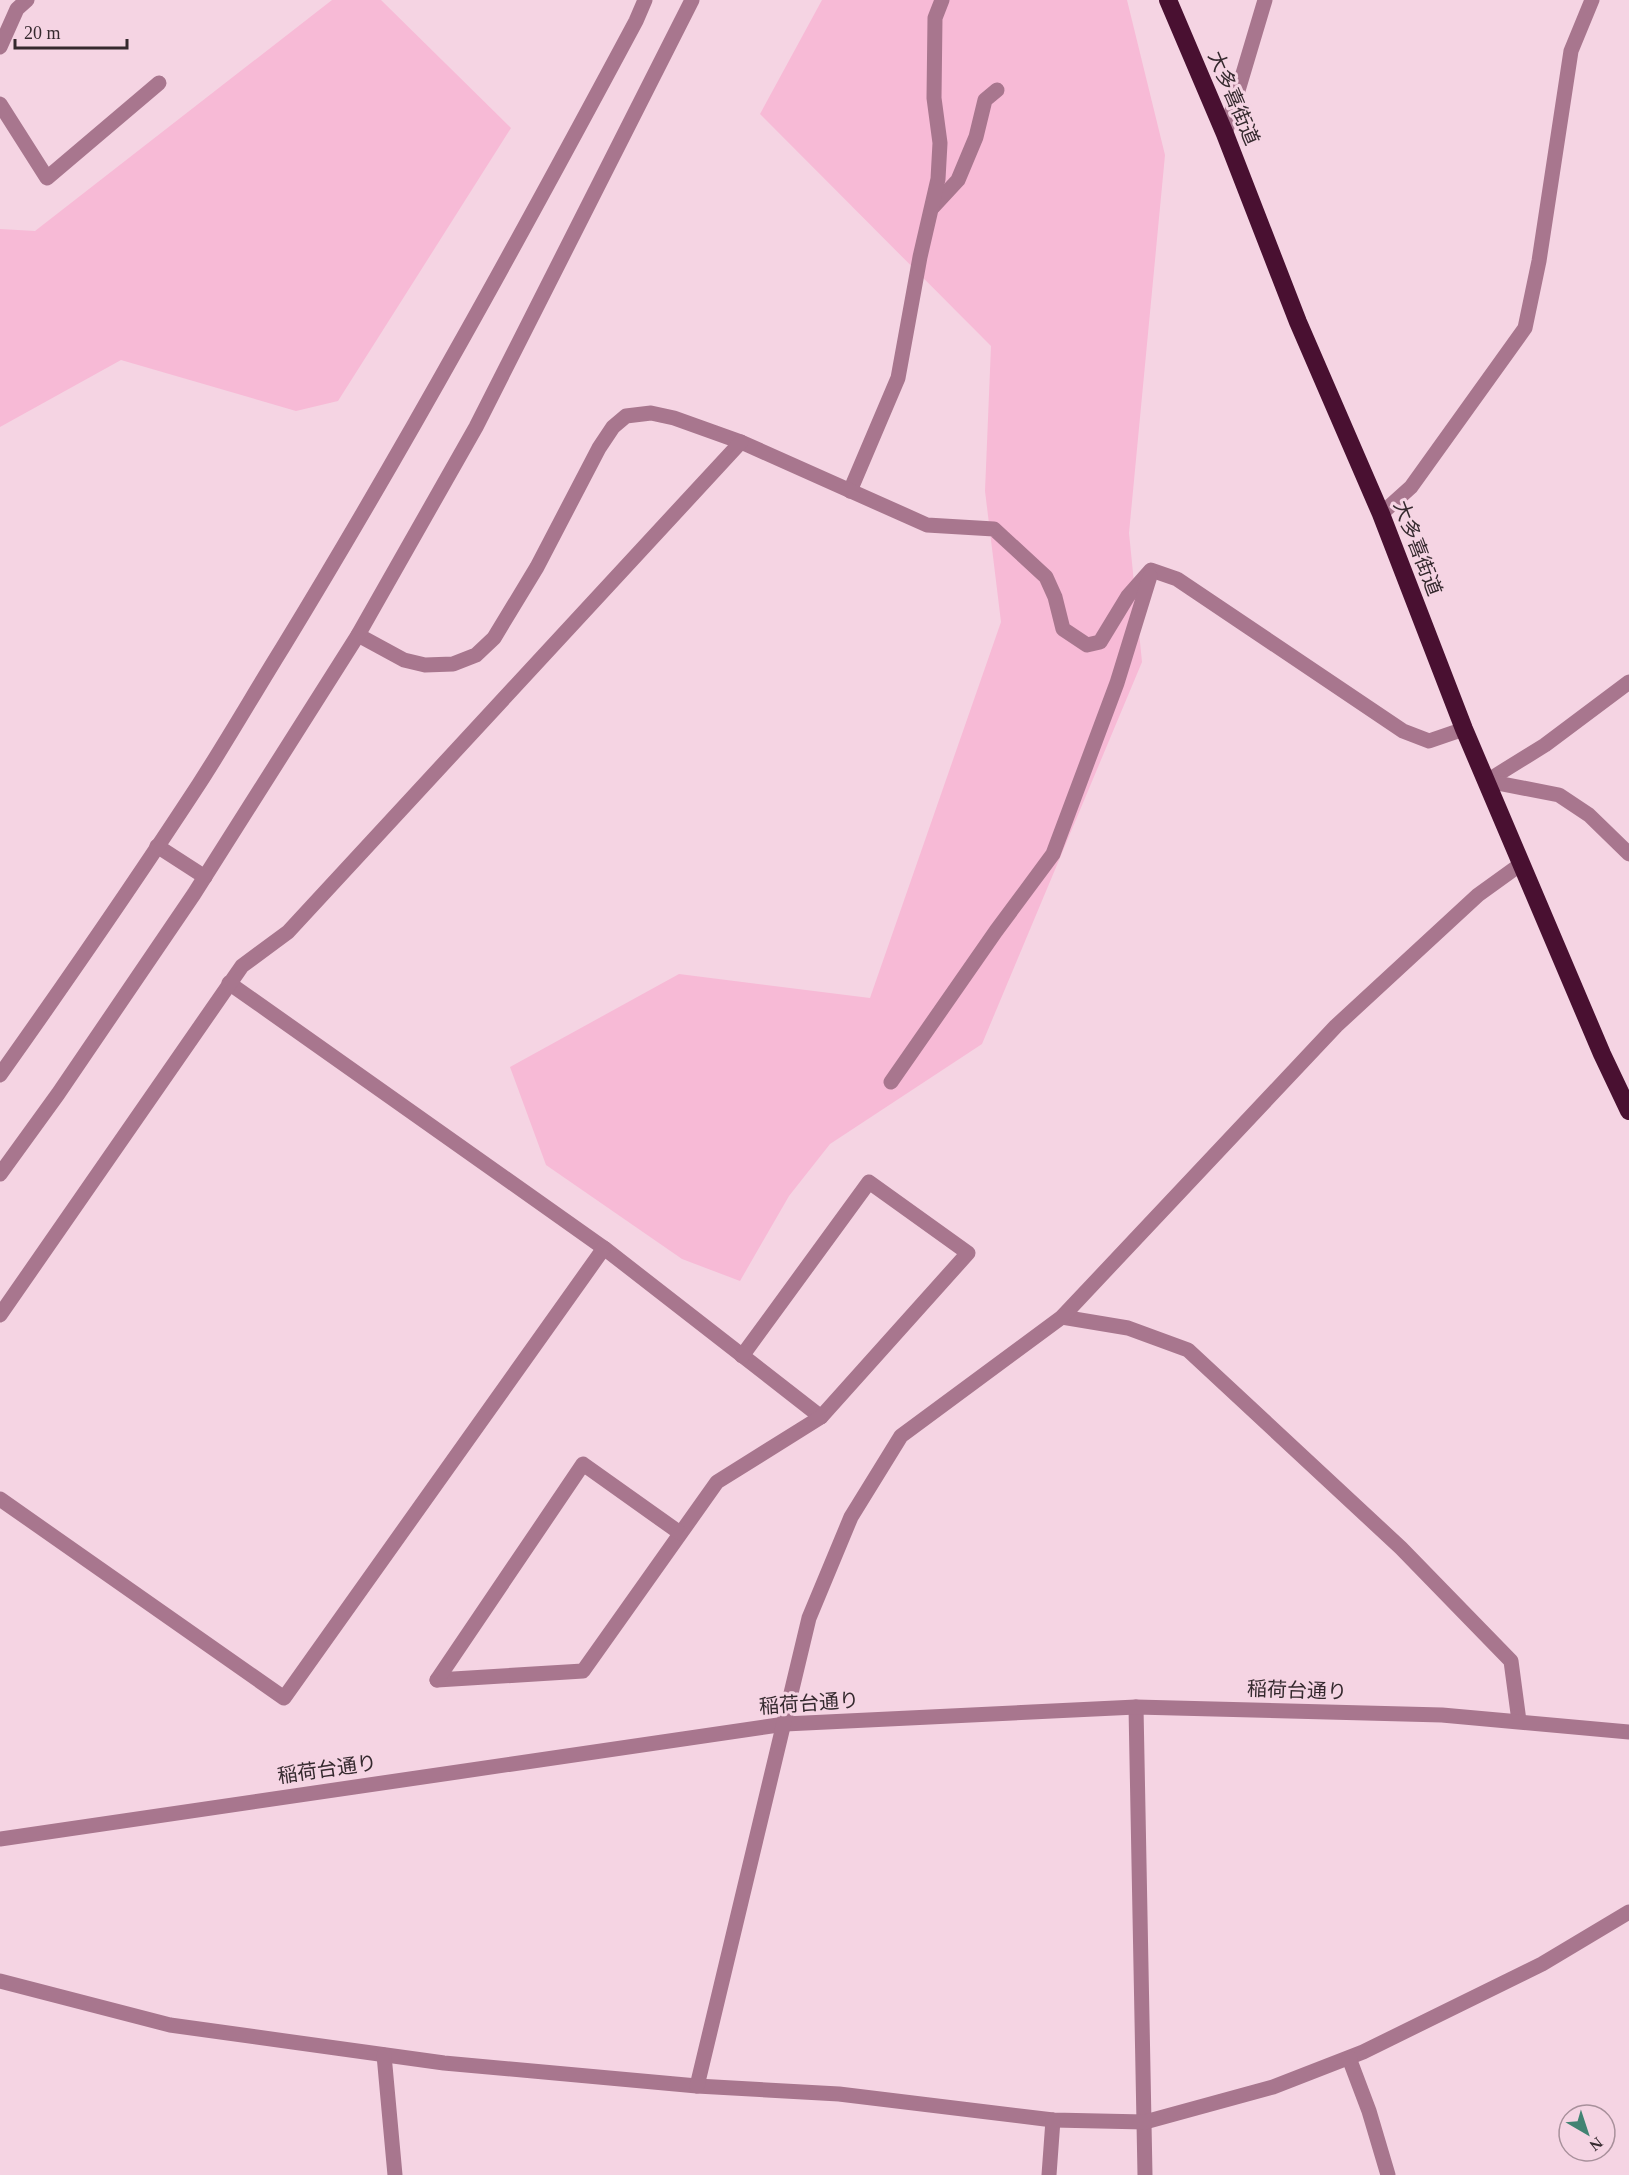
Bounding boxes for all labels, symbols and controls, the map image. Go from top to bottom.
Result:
scale bar [15,12,128,50]
text: 20 m [24,23,61,43]
street label: 大多喜街道 [1204,48,1264,148]
street label: 大多喜街道 [1390,497,1446,599]
street label: 稲荷台通り [1247,1677,1347,1703]
street label: 稲荷台通り [758,1689,860,1717]
street label: 稲荷台通り [276,1751,378,1787]
north arrow [1557,2103,1617,2163]
text: N [1586,2134,1606,2155]

